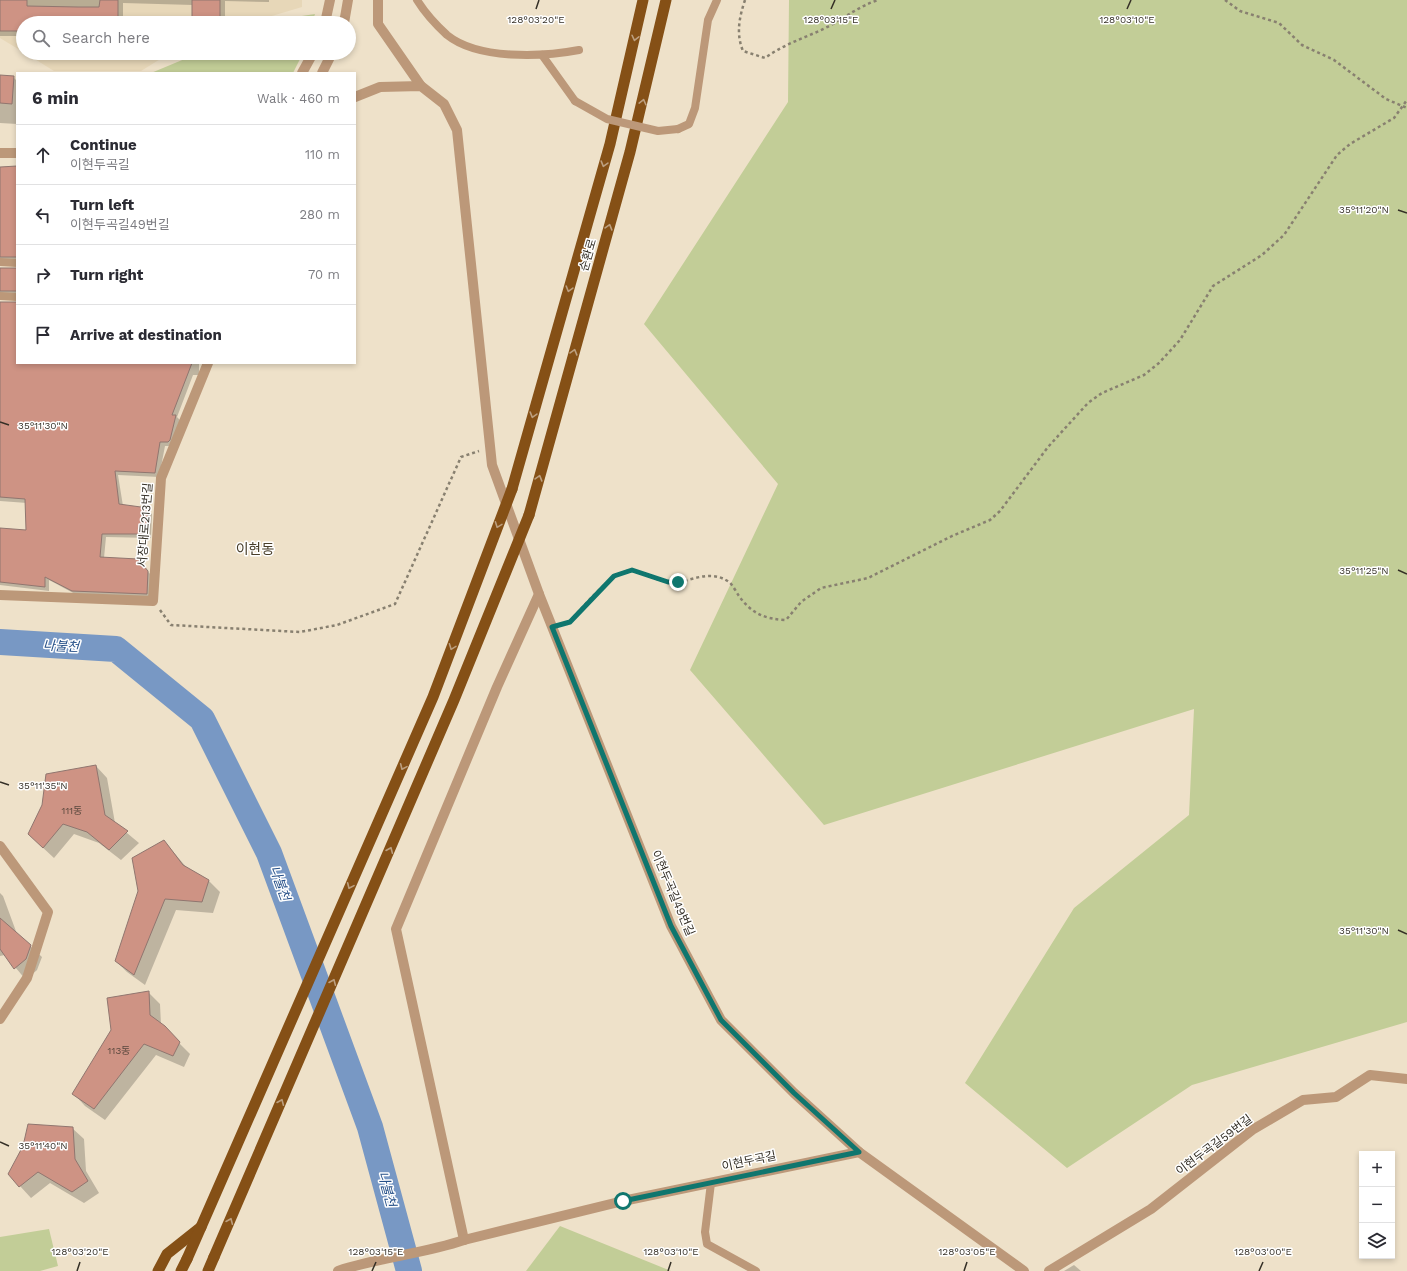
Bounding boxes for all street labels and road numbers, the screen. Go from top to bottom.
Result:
street label: 순환로 [577,237,599,273]
street label: 서장대로213번길 [135,482,155,568]
street label: 이현두곡길49번길 [649,848,697,938]
street label: 이현두곡길59번길 [1173,1112,1255,1178]
street label: 이현두곡길 [721,1148,777,1174]

